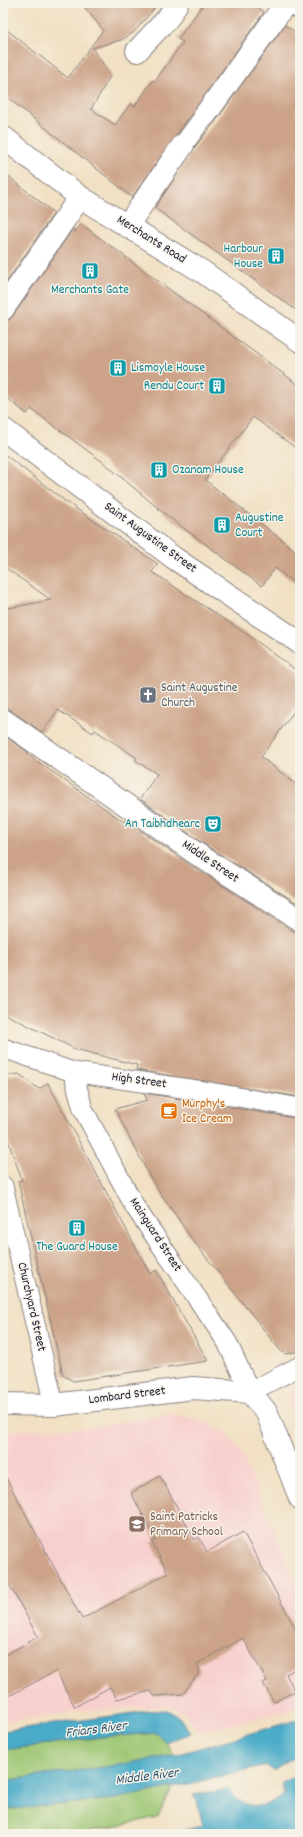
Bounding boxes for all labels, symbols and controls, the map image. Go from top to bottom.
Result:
street label: Merchants Road [112,211,190,269]
place label: Harbour House [224,240,263,274]
building icon: Harbour House [266,246,286,266]
building icon: Merchants Gate [80,261,100,281]
place label: Merchants Gate [51,281,129,300]
building icon: Lismoyle House [108,358,128,378]
place label: Lismoyle House [131,359,205,378]
building icon: Rendu Court [207,376,227,396]
place label: Rendu Court [144,377,204,396]
building icon: Ozanam House [149,460,169,480]
place label: Ozanam House [172,461,244,480]
street label: Saint Augustine Street [100,498,201,578]
place label: Augustine Court [235,509,284,543]
building icon: Augustine Court [212,515,232,535]
place label: Saint Augustine Church [161,679,238,713]
church icon: Saint Augustine Church [138,685,158,705]
theatre icon: An Taibhdhearc [203,814,223,834]
place label: An Taibhdhearc [125,815,200,834]
street label: Middle Street [178,836,243,888]
street label: High Street [110,1068,168,1094]
place label: Murphy's Ice Cream [182,1095,232,1129]
cafe icon: Murphy's Ice Cream [159,1101,179,1121]
street label: Mainguard Street [124,1194,186,1276]
building icon: The Guard House [67,1218,87,1238]
place label: The Guard House [36,1238,118,1257]
street label: Churchyard Street [12,1261,51,1354]
street label: Lombard Street [88,1382,167,1410]
place label: Saint Patricks Primary School [150,1508,223,1542]
school or university icon: Saint Patricks Primary School [127,1514,147,1534]
water label: Friars River [64,1716,129,1744]
water label: Middle River [114,1763,181,1791]

